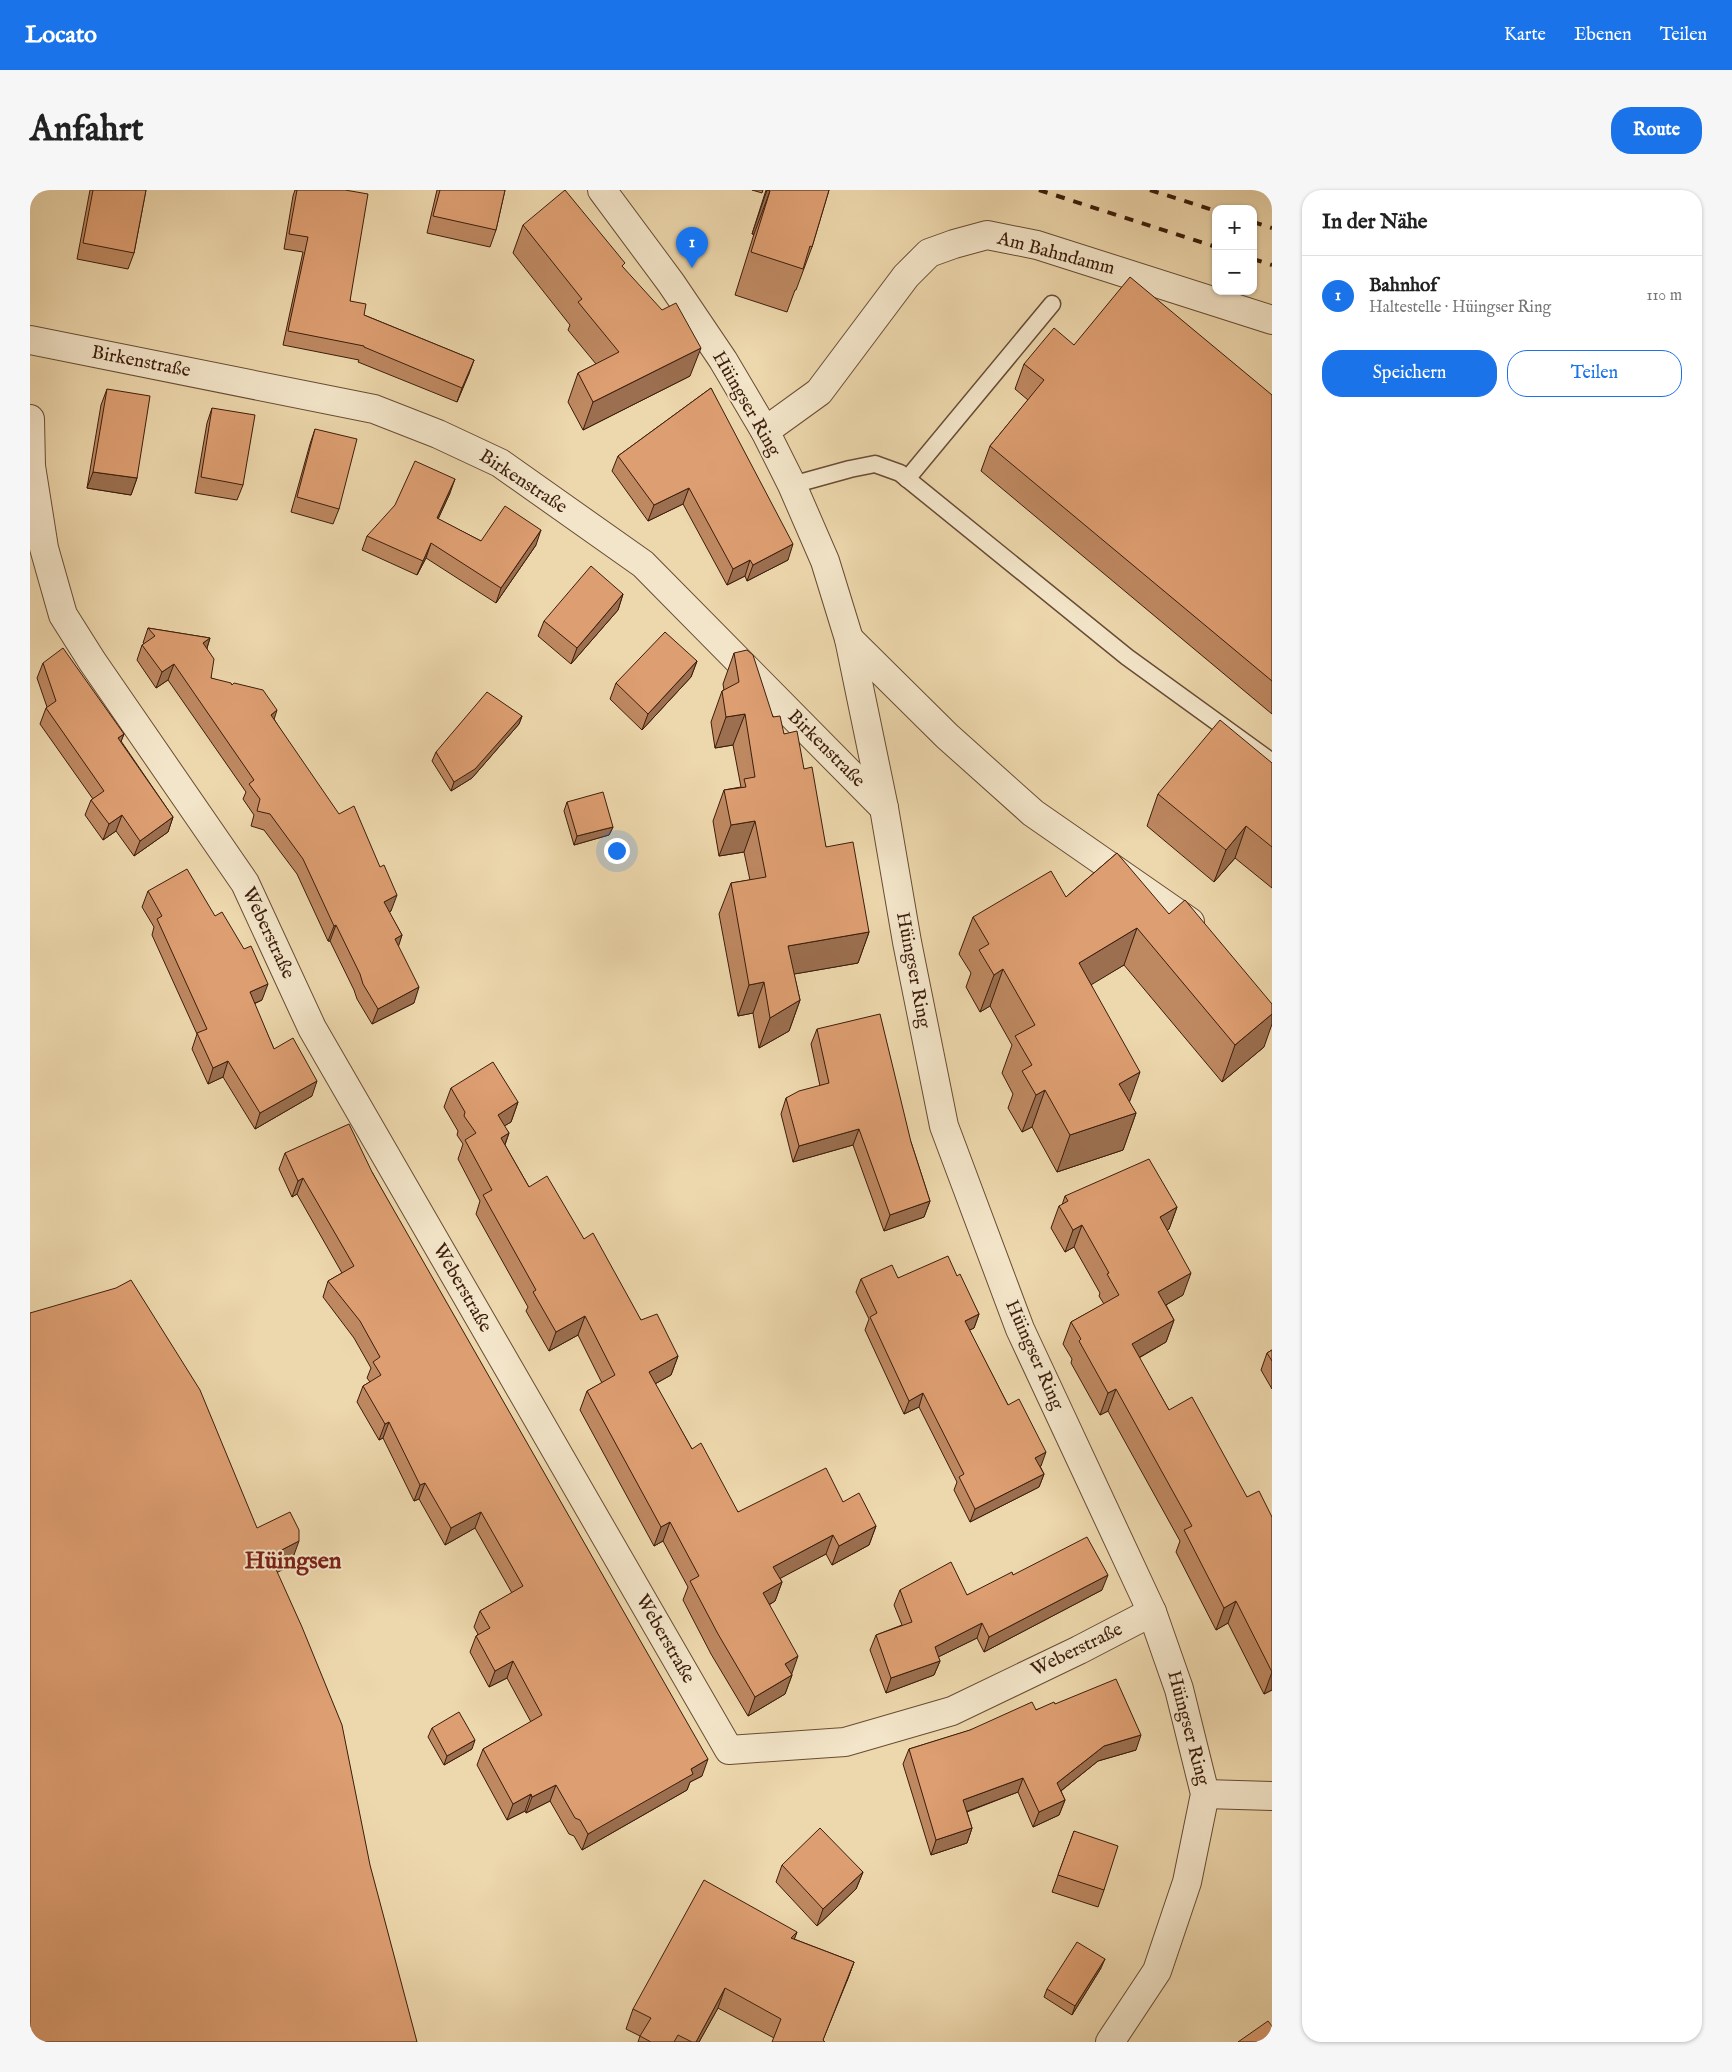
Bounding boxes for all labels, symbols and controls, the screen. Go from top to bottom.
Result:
text: Locato [25,20,97,51]
text: Karte [1504,24,1546,47]
text: Ebenen [1574,24,1632,47]
text: Teilen [1660,24,1707,47]
button: Route [1611,107,1702,154]
text: Anfahrt [30,108,144,153]
map controls [1212,205,1257,295]
button: + [1212,205,1257,250]
text: In der Nähe [1322,209,1428,236]
pin: 1 [676,227,708,268]
street label: Am Bahndamm [994,227,1118,281]
button: − [1212,250,1257,295]
text: Bahnhof [1369,274,1437,298]
text: 1 [1335,286,1341,306]
text: 110 m [1646,286,1682,306]
text: Haltestelle · Hüingser Ring [1369,298,1551,318]
street label: Birkenstraße [89,341,193,383]
street label: Hüingser Ring [706,347,786,462]
button: Speichern [1322,350,1497,397]
button: Teilen [1507,350,1682,397]
street label: Birkenstraße [474,445,572,520]
street label: Birkenstraße [782,705,870,793]
your location [604,838,630,864]
street label: Weberstraße [236,883,300,983]
street label: Hüingser Ring [890,910,936,1031]
street label: Weberstraße [427,1239,497,1337]
street label: Hüingser Ring [999,1296,1069,1414]
district label: Hüingsen [244,1546,342,1577]
street label: Weberstraße [630,1590,700,1688]
street label: Weberstraße [1027,1617,1127,1682]
street label: Hüingser Ring [1161,1668,1215,1789]

